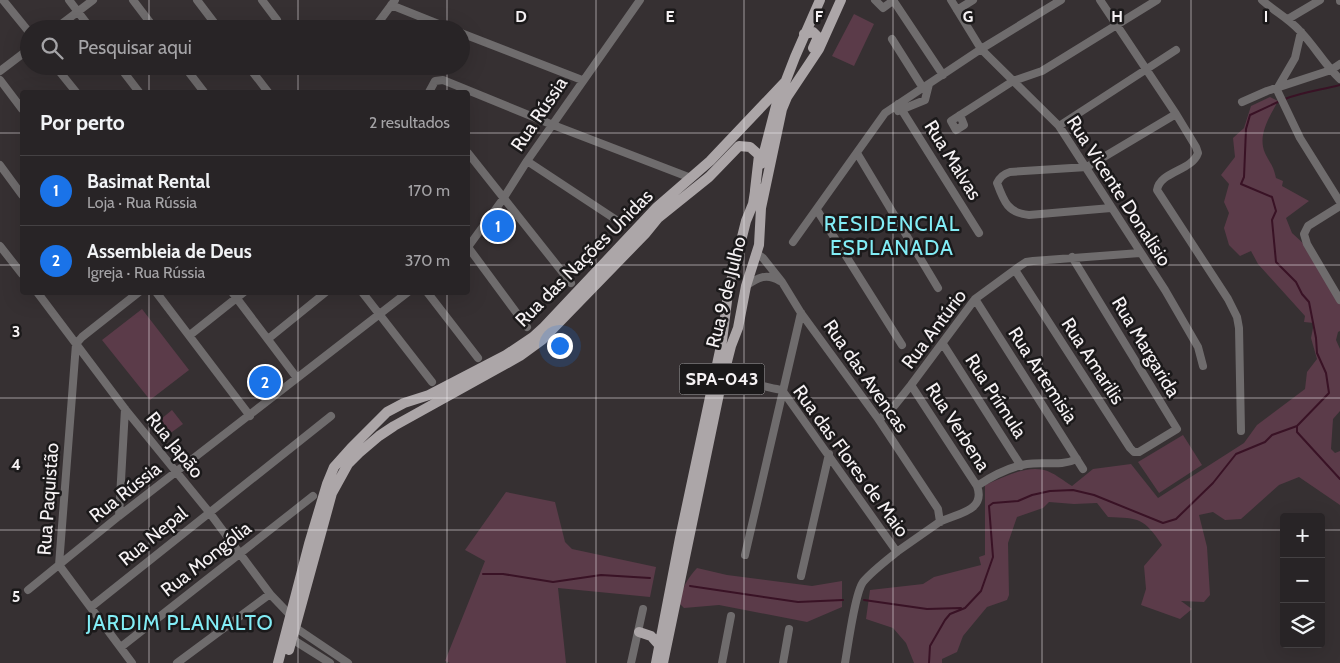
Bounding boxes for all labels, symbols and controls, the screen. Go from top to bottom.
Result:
text: D [515,7,527,26]
text: E [665,7,675,26]
text: F [815,7,824,26]
text: G [963,7,973,26]
text: H [1111,7,1123,26]
text: I [1264,7,1268,26]
search box [20,20,470,75]
icon: search [38,34,66,62]
text: Pesquisar aqui [78,36,192,59]
street label: Rua Rússia [506,72,572,156]
text: Por perto [40,110,125,135]
street label: Rua Vicente Donalisio [1062,111,1176,271]
text: 2 resultados [369,113,450,132]
street label: Rua Malvas [920,116,987,204]
text: Basimat Rental [87,170,210,193]
text: 1 [53,181,59,200]
text: 170 m [408,181,450,200]
street label: Rua das Nações Unidas [510,184,658,332]
text: Loja · Rua Rússia [87,193,197,212]
pin: 1 [482,207,514,245]
district label: RESIDENCIAL ESPLANADA [824,211,960,260]
street label: Rua 9 de Julho [701,234,751,350]
text: Assembleia de Deus [87,240,252,263]
text: 2 [52,251,60,270]
text: 370 m [405,251,450,270]
text: Igreja · Rua Rússia [87,263,205,282]
street label: Rua Antúrio [897,285,971,373]
street label: Rua Margarida [1107,293,1185,401]
street label: Rua Amarilis [1057,313,1130,409]
street label: Rua das Avencas [819,315,914,437]
text: 3 [12,322,20,341]
street label: Rua Artemisia [1003,323,1083,427]
your location [547,333,573,359]
street label: Rua Prímula [960,350,1032,442]
pin: 2 [249,363,281,401]
road number: SPA-043 [680,364,764,394]
street label: Rua Verbena [921,378,995,476]
street label: Rua das Flores de Maio [788,381,914,541]
street label: Rua Japão [141,407,209,483]
street label: Rua Paquistão [33,442,63,556]
text: 4 [11,455,21,474]
street label: Rua Rússia [85,457,165,527]
street label: Rua Nepal [114,501,192,571]
map controls [1280,513,1325,648]
button: + [1280,513,1325,558]
street label: Rua Mongólia [156,517,256,601]
button: − [1280,558,1325,603]
text: 5 [12,587,20,606]
button: layers [1280,603,1325,648]
district label: JARDIM PLANALTO [85,610,274,635]

